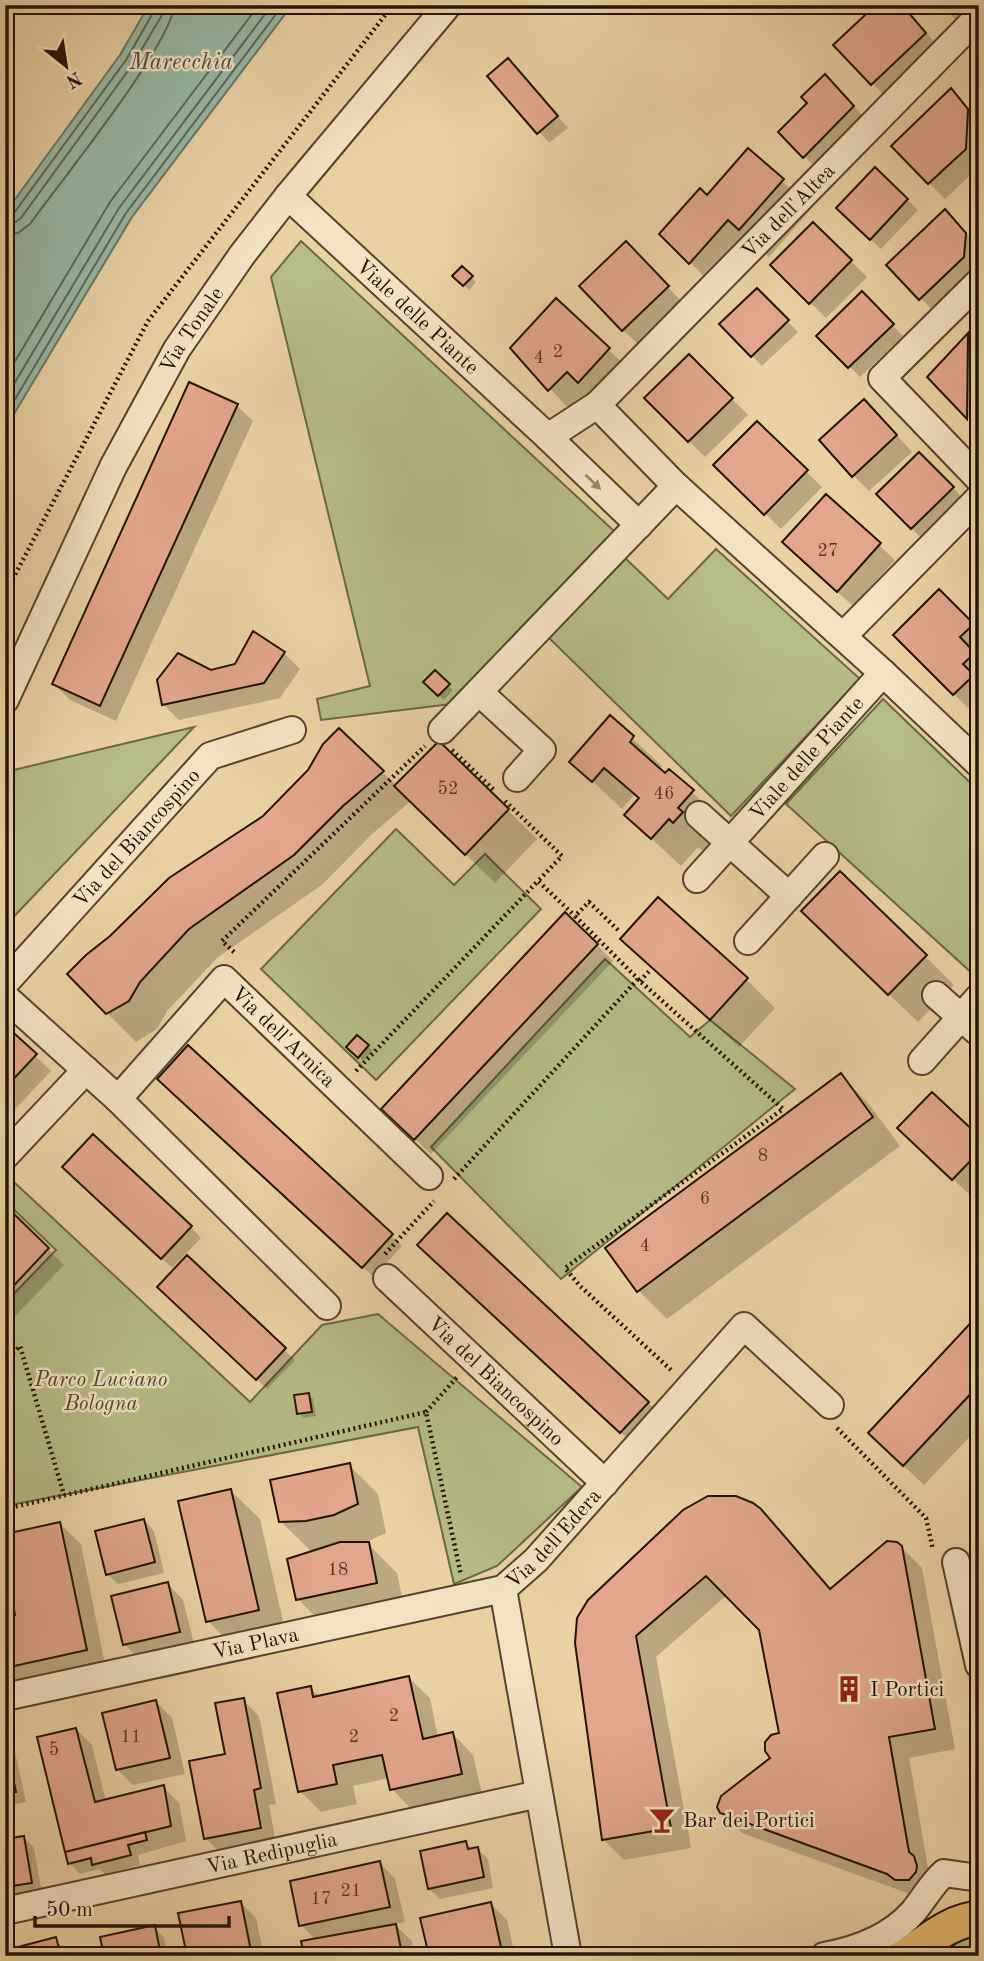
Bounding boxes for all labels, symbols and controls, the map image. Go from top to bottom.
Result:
north arrow [32,32,102,102]
water label: Marecchia [128,51,233,74]
text: N [62,67,84,91]
street label: Via dell'Altea [738,160,840,263]
street label: Viale delle Piante [351,256,482,379]
street label: Via Tonale [157,284,228,377]
house number: 2 [553,343,563,361]
house number: 4 [534,349,544,367]
one-way arrow [584,473,601,489]
house number: 27 [818,542,838,560]
street label: Viale delle Piante [746,693,868,825]
street label: Via del Biancospino [70,765,205,912]
house number: 52 [438,780,458,798]
house number: 46 [654,785,674,803]
street label: Via dell'Arnica [227,983,339,1092]
house number: 8 [758,1147,768,1165]
house number: 6 [700,1190,710,1208]
house number: 4 [640,1237,650,1255]
street label: Via del Biancospino [423,1313,567,1451]
park label: Parco Luciano Bologna [34,1370,167,1415]
street label: Via dell'Edera [502,1485,606,1593]
house number: 18 [328,1561,348,1579]
street label: Via Plava [210,1625,301,1664]
building icon: I Portici [834,1674,864,1704]
place label: I Portici [870,1680,944,1701]
house number: 2 [389,1707,399,1725]
house number: 11 [121,1728,141,1746]
house number: 2 [349,1728,359,1746]
house number: 5 [49,1741,59,1759]
bar icon: Bar dei Portici [647,1805,677,1835]
place label: Bar dei Portici [683,1811,815,1832]
street label: Via Redipuglia [204,1829,340,1879]
house number: 21 [341,1882,361,1900]
scale bar [35,1884,229,1928]
house number: 17 [311,1890,331,1908]
text: 50 m [46,1900,93,1921]

